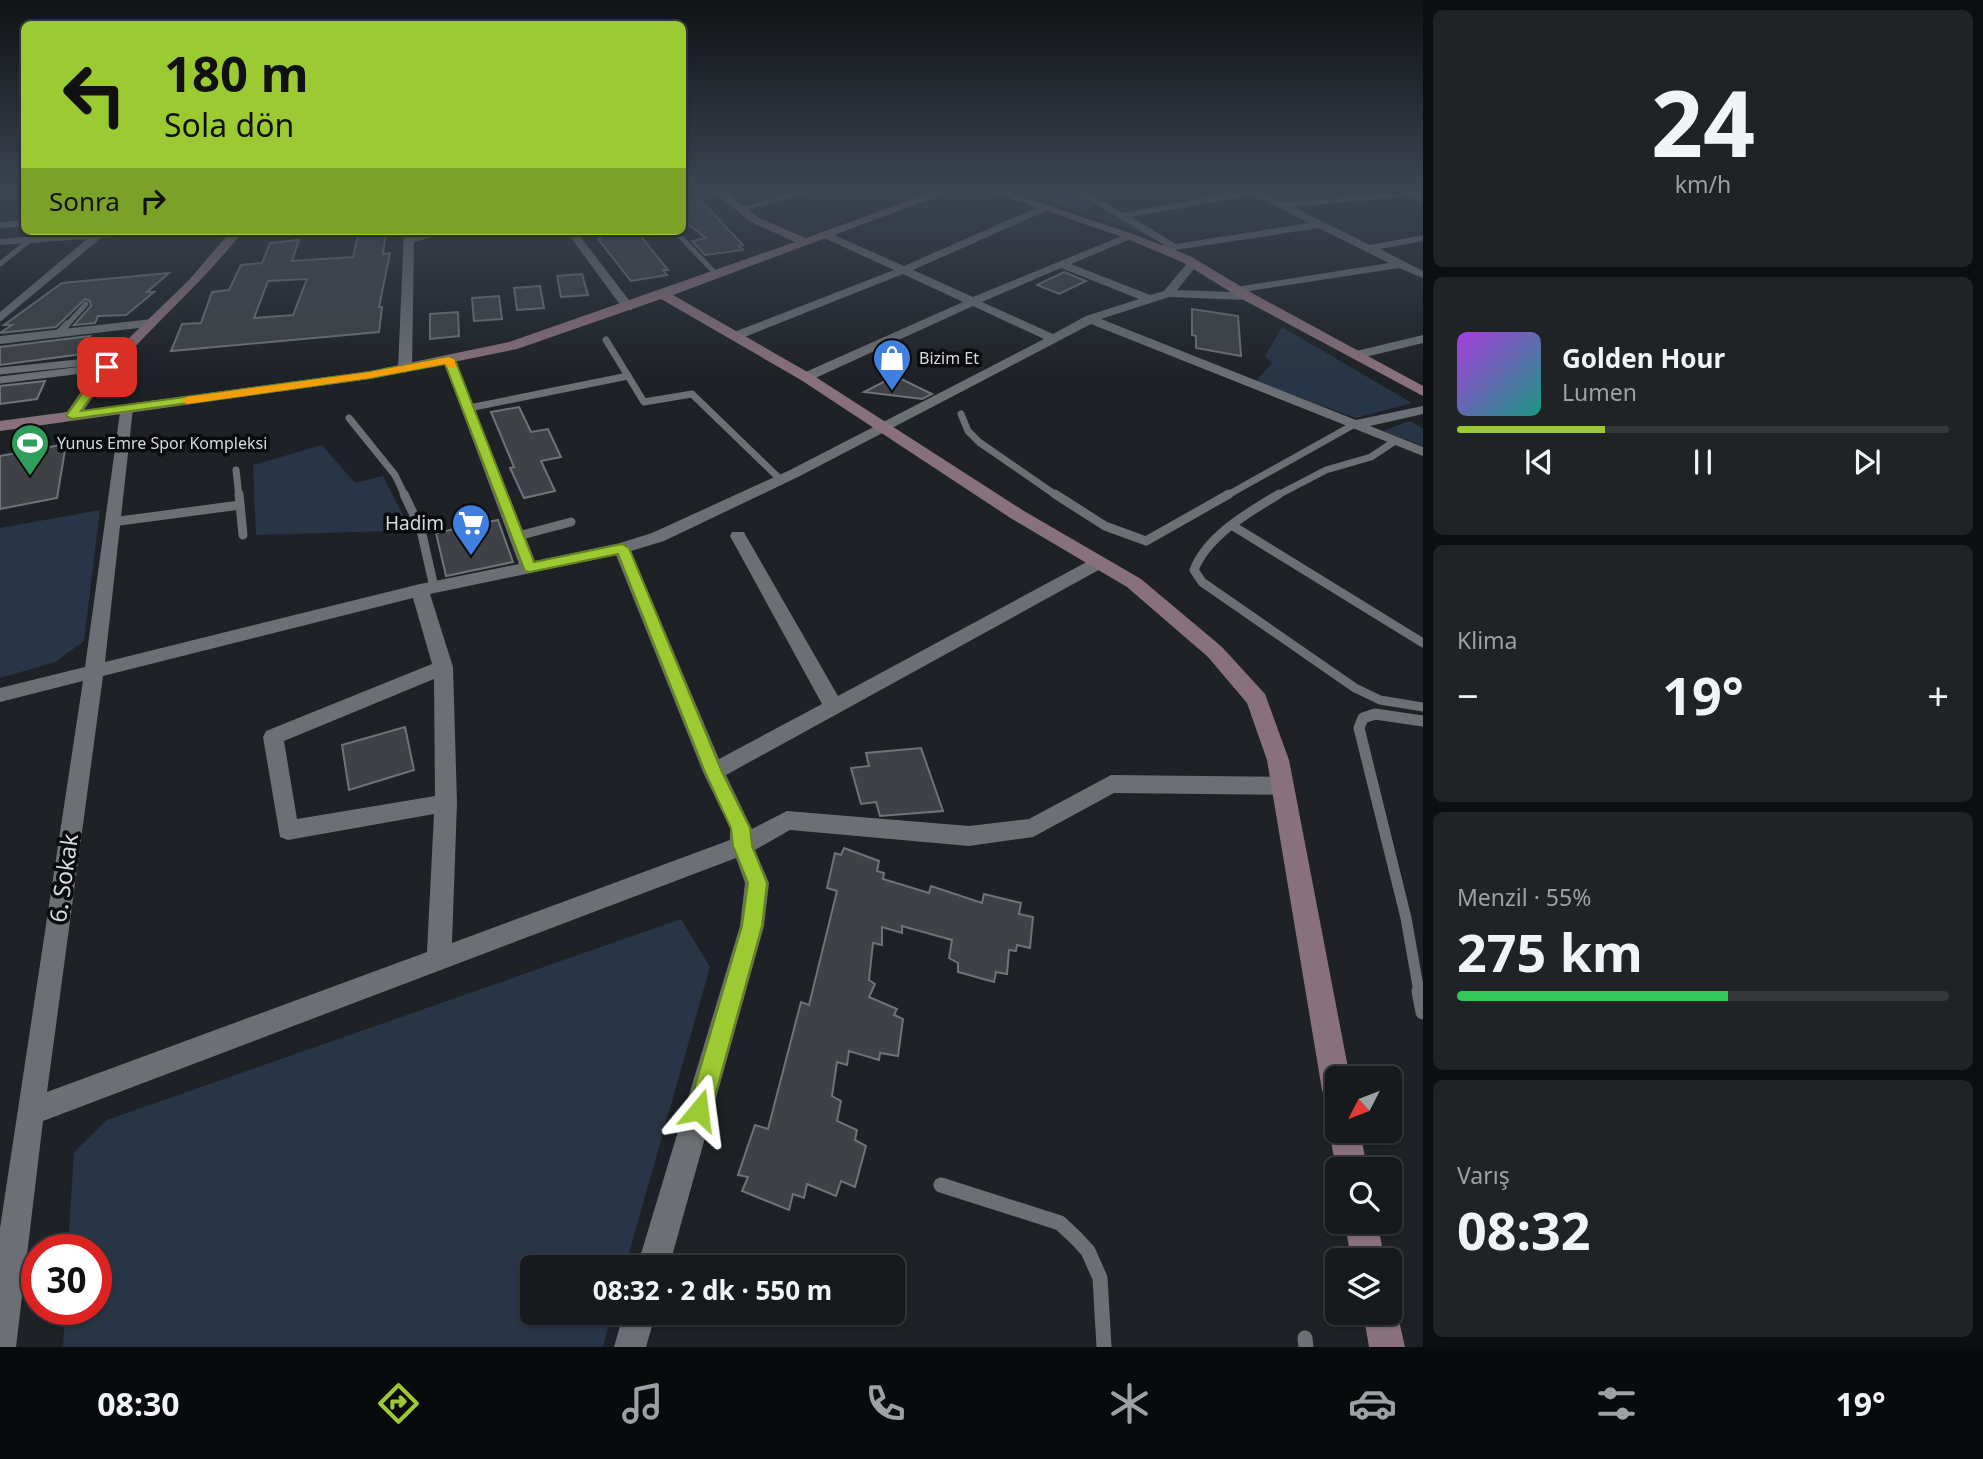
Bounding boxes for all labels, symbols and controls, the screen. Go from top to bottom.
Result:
text: 180 m [164,40,309,106]
icon: left [49,49,140,140]
text: 24 [1651,60,1755,184]
text: Sola dön [164,103,294,146]
text: km/h [1675,168,1731,200]
icon: right [134,182,172,220]
text: Sonra [49,183,120,219]
pin [77,337,137,397]
shop icon: Bizim Et [871,337,913,392]
text: Golden Hour [1562,340,1725,376]
place label: Bizim Et [919,347,979,369]
icon: arrive [88,348,126,386]
text: Lumen [1562,376,1637,408]
sports icon: Yunus Emre Spor Kompleksi [9,422,51,477]
place label: Yunus Emre Spor Kompleksi [57,432,267,454]
icon: previous [1520,443,1558,481]
icon: pause [1684,443,1722,481]
icon: next [1848,443,1886,481]
supermarket icon: Hadim [450,502,492,557]
place label: Hadim [385,510,444,536]
text: Klima [1457,624,1518,656]
text: 19° [1662,659,1744,730]
text: − [1457,669,1479,721]
text: + [1927,669,1949,721]
street label: 6. Sokak [41,831,85,924]
text: Menzil · 55% [1457,881,1591,913]
text: 275 km [1457,916,1643,987]
north arrow [1325,1066,1402,1143]
map controls [1325,1066,1402,1325]
position arrow [662,1073,736,1147]
button: search [1325,1157,1402,1234]
text: Varış [1457,1159,1510,1191]
text: 08:32 [1457,1194,1591,1265]
speed limit sign: 30 [21,1234,112,1325]
button: layers [1325,1248,1402,1325]
text: 08:32 · 2 dk · 550 m [593,1272,832,1308]
icon: directions [374,1379,423,1428]
icon: music [618,1379,667,1428]
icon: phone [861,1379,910,1428]
icon: climate [1105,1379,1154,1428]
icon: car [1348,1379,1397,1428]
icon: filters [1592,1379,1641,1428]
text: 08:30 [97,1382,180,1425]
text: 19° [1835,1382,1886,1425]

